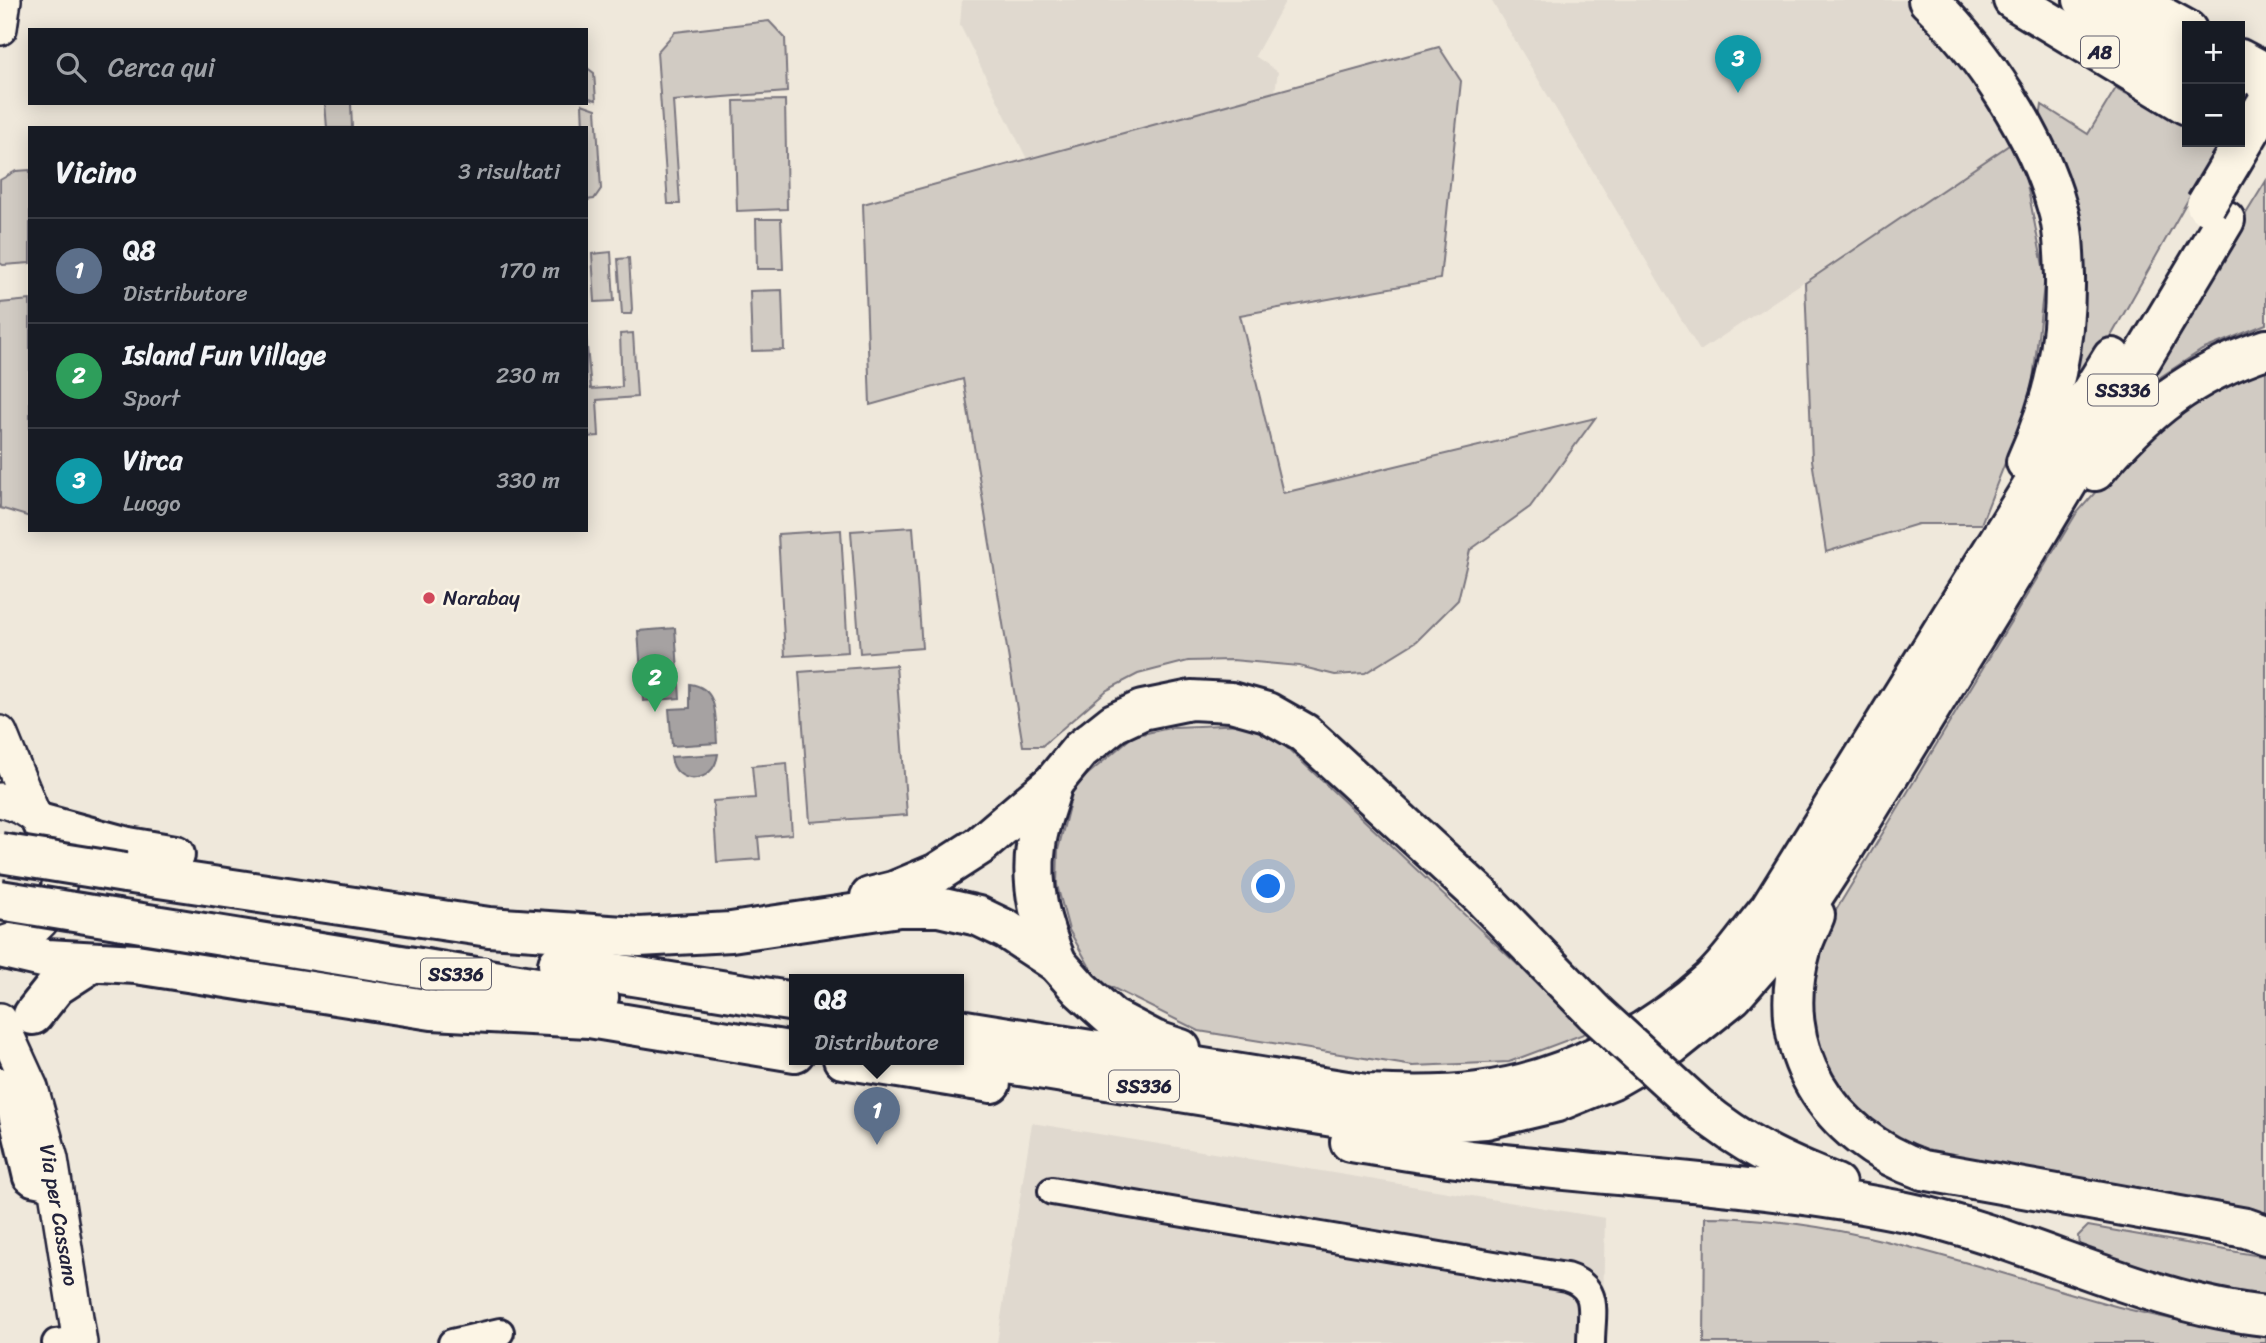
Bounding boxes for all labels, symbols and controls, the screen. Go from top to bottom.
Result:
map controls [2182,21,2245,147]
button: + [2182,21,2245,84]
search box [28,28,588,105]
pin: 3 [1715,35,1761,93]
road number: A8 [2081,36,2119,68]
text: Cerca qui [108,44,215,90]
icon: search [52,48,90,86]
button: − [2182,84,2245,147]
text: Vicino [56,145,136,199]
text: 3 risultati [458,151,560,192]
text: Q8 [123,227,156,273]
text: 1 [74,250,84,291]
text: 170 m [499,250,560,291]
text: Distributore [123,273,247,314]
text: Island Fun Village [123,332,326,378]
text: 2 [72,355,86,396]
text: 230 m [496,355,560,396]
road number: SS336 [2088,374,2158,406]
text: Sport [123,378,180,419]
text: Virca [123,437,182,483]
text: 3 [73,460,85,501]
text: 330 m [497,460,560,501]
text: Luogo [123,483,181,524]
place label: Narabay [443,579,520,617]
marker: Narabay [421,590,437,606]
pin: 2 [632,654,678,712]
your location [1251,869,1285,903]
road number: SS336 [421,958,491,990]
popup [789,974,964,1065]
text: Q8 [814,976,847,1022]
text: Distributore [814,1022,939,1063]
road number: SS336 [1109,1070,1179,1102]
pin: 1 [854,1087,900,1145]
street label: Via per Cassano [28,1141,90,1289]

